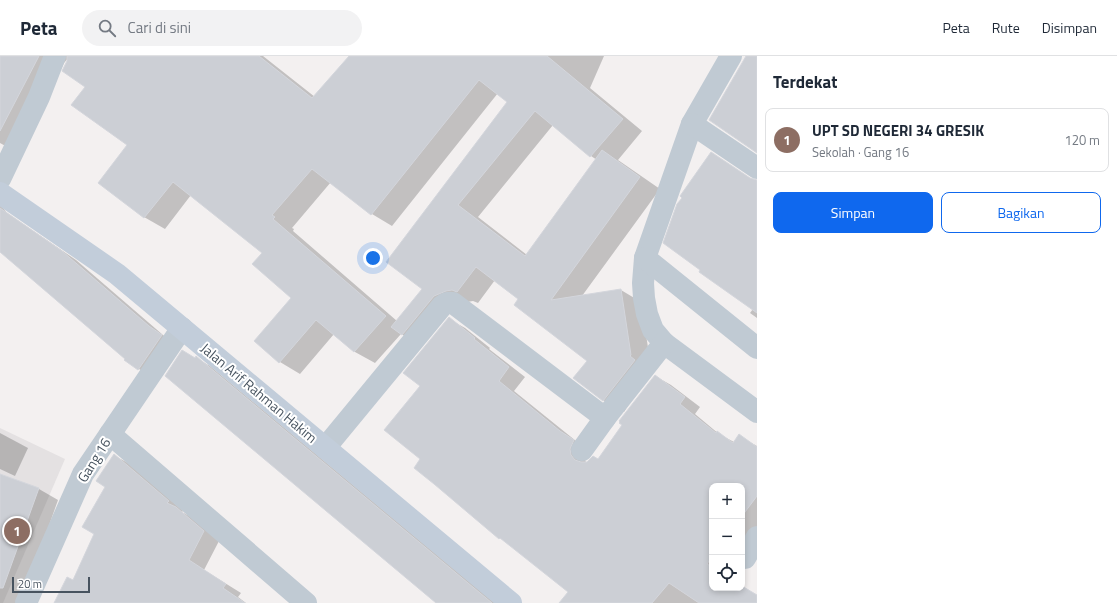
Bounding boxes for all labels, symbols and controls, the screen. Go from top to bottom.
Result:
search box [82,10,362,46]
text: Peta [20,13,58,42]
text: Cari di sini [128,16,191,39]
icon: search [96,17,118,39]
text: Peta [943,17,970,38]
text: Rute [992,17,1020,38]
text: Disimpan [1042,17,1097,38]
text: Terdekat [773,69,837,95]
text: UPT SD NEGERI 34 GRESIK [812,119,984,142]
text: 1 [783,130,791,150]
text: 120 m [1064,130,1100,150]
text: Sekolah · Gang 16 [812,142,909,162]
button: Simpan [773,192,933,233]
button: Bagikan [941,192,1101,233]
your location [363,248,383,268]
street label: Jalan Arif Rahman Hakim [197,338,322,448]
street label: Gang 16 [72,433,116,486]
map controls [709,483,745,591]
button: + [709,483,745,519]
pin: 1 [4,516,30,546]
button: − [709,519,745,555]
button: locate [709,555,745,591]
scale bar [12,575,90,594]
text: 20 m [18,576,42,592]

